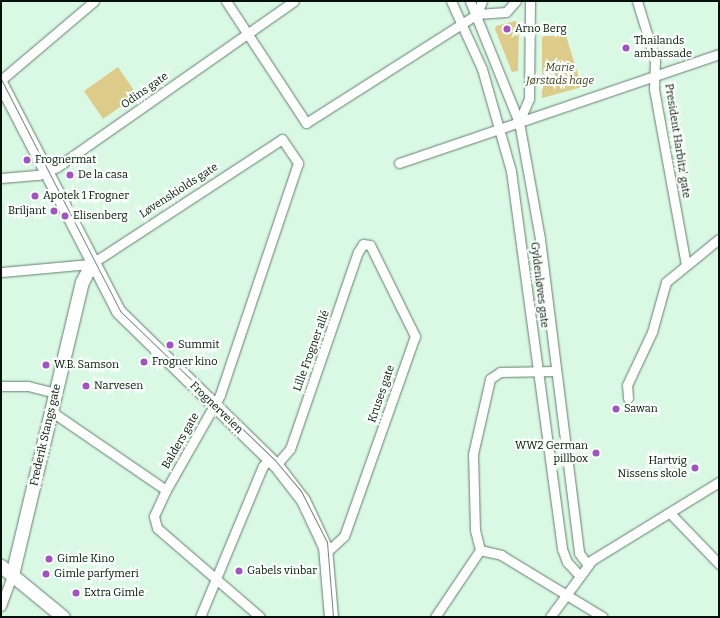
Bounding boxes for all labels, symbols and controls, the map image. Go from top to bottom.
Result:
place label: Arno Berg [515,22,567,36]
marker: Arno Berg [502,24,512,34]
place label: Thailands ambassade [634,35,692,61]
marker: Thailands ambassade [621,43,631,53]
park label: Marie Jørstads hage [526,62,594,88]
street label: Odins gate [119,70,171,112]
street label: President Harbitz’ gate [661,83,693,199]
place label: Frognermat [35,153,96,167]
marker: Frognermat [22,155,32,165]
street label: Løvenskiolds gate [137,161,221,221]
place label: De la casa [78,168,128,182]
marker: De la casa [65,170,75,180]
place label: Apotek 1 Frogner [43,189,129,203]
marker: Apotek 1 Frogner [30,191,40,201]
place label: Briljant [8,204,46,218]
marker: Briljant [49,206,59,216]
place label: Elisenberg [73,209,128,223]
marker: Elisenberg [60,211,70,221]
street label: Gyldenløves gate [527,241,551,329]
street label: Lille Frogner allé [291,309,333,393]
place label: Summit [178,338,219,352]
marker: Summit [165,340,175,350]
place label: Frogner kino [152,355,218,369]
marker: Frogner kino [139,357,149,367]
place label: W.B. Samson [54,358,119,372]
marker: W.B. Samson [41,360,51,370]
street label: Kruses gate [366,364,398,424]
place label: Narvesen [94,379,143,393]
street label: Frognerveien [187,379,245,437]
marker: Narvesen [81,381,91,391]
street label: Frederik Stangs gate [28,383,64,487]
place label: Sawan [624,402,658,416]
marker: Sawan [611,404,621,414]
street label: Balders gate [160,411,202,471]
place label: WW2 German pillbox [515,440,588,466]
marker: WW2 German pillbox [591,448,601,458]
place label: Hartvig Nissens skole [617,455,687,481]
marker: Hartvig Nissens skole [690,463,700,473]
place label: Gimle Kino [57,552,114,566]
marker: Gimle Kino [44,554,54,564]
place label: Gabels vinbar [247,564,317,578]
marker: Gabels vinbar [234,566,244,576]
place label: Gimle parfymeri [54,567,139,581]
marker: Gimle parfymeri [41,569,51,579]
place label: Extra Gimle [84,586,144,600]
marker: Extra Gimle [71,588,81,598]

